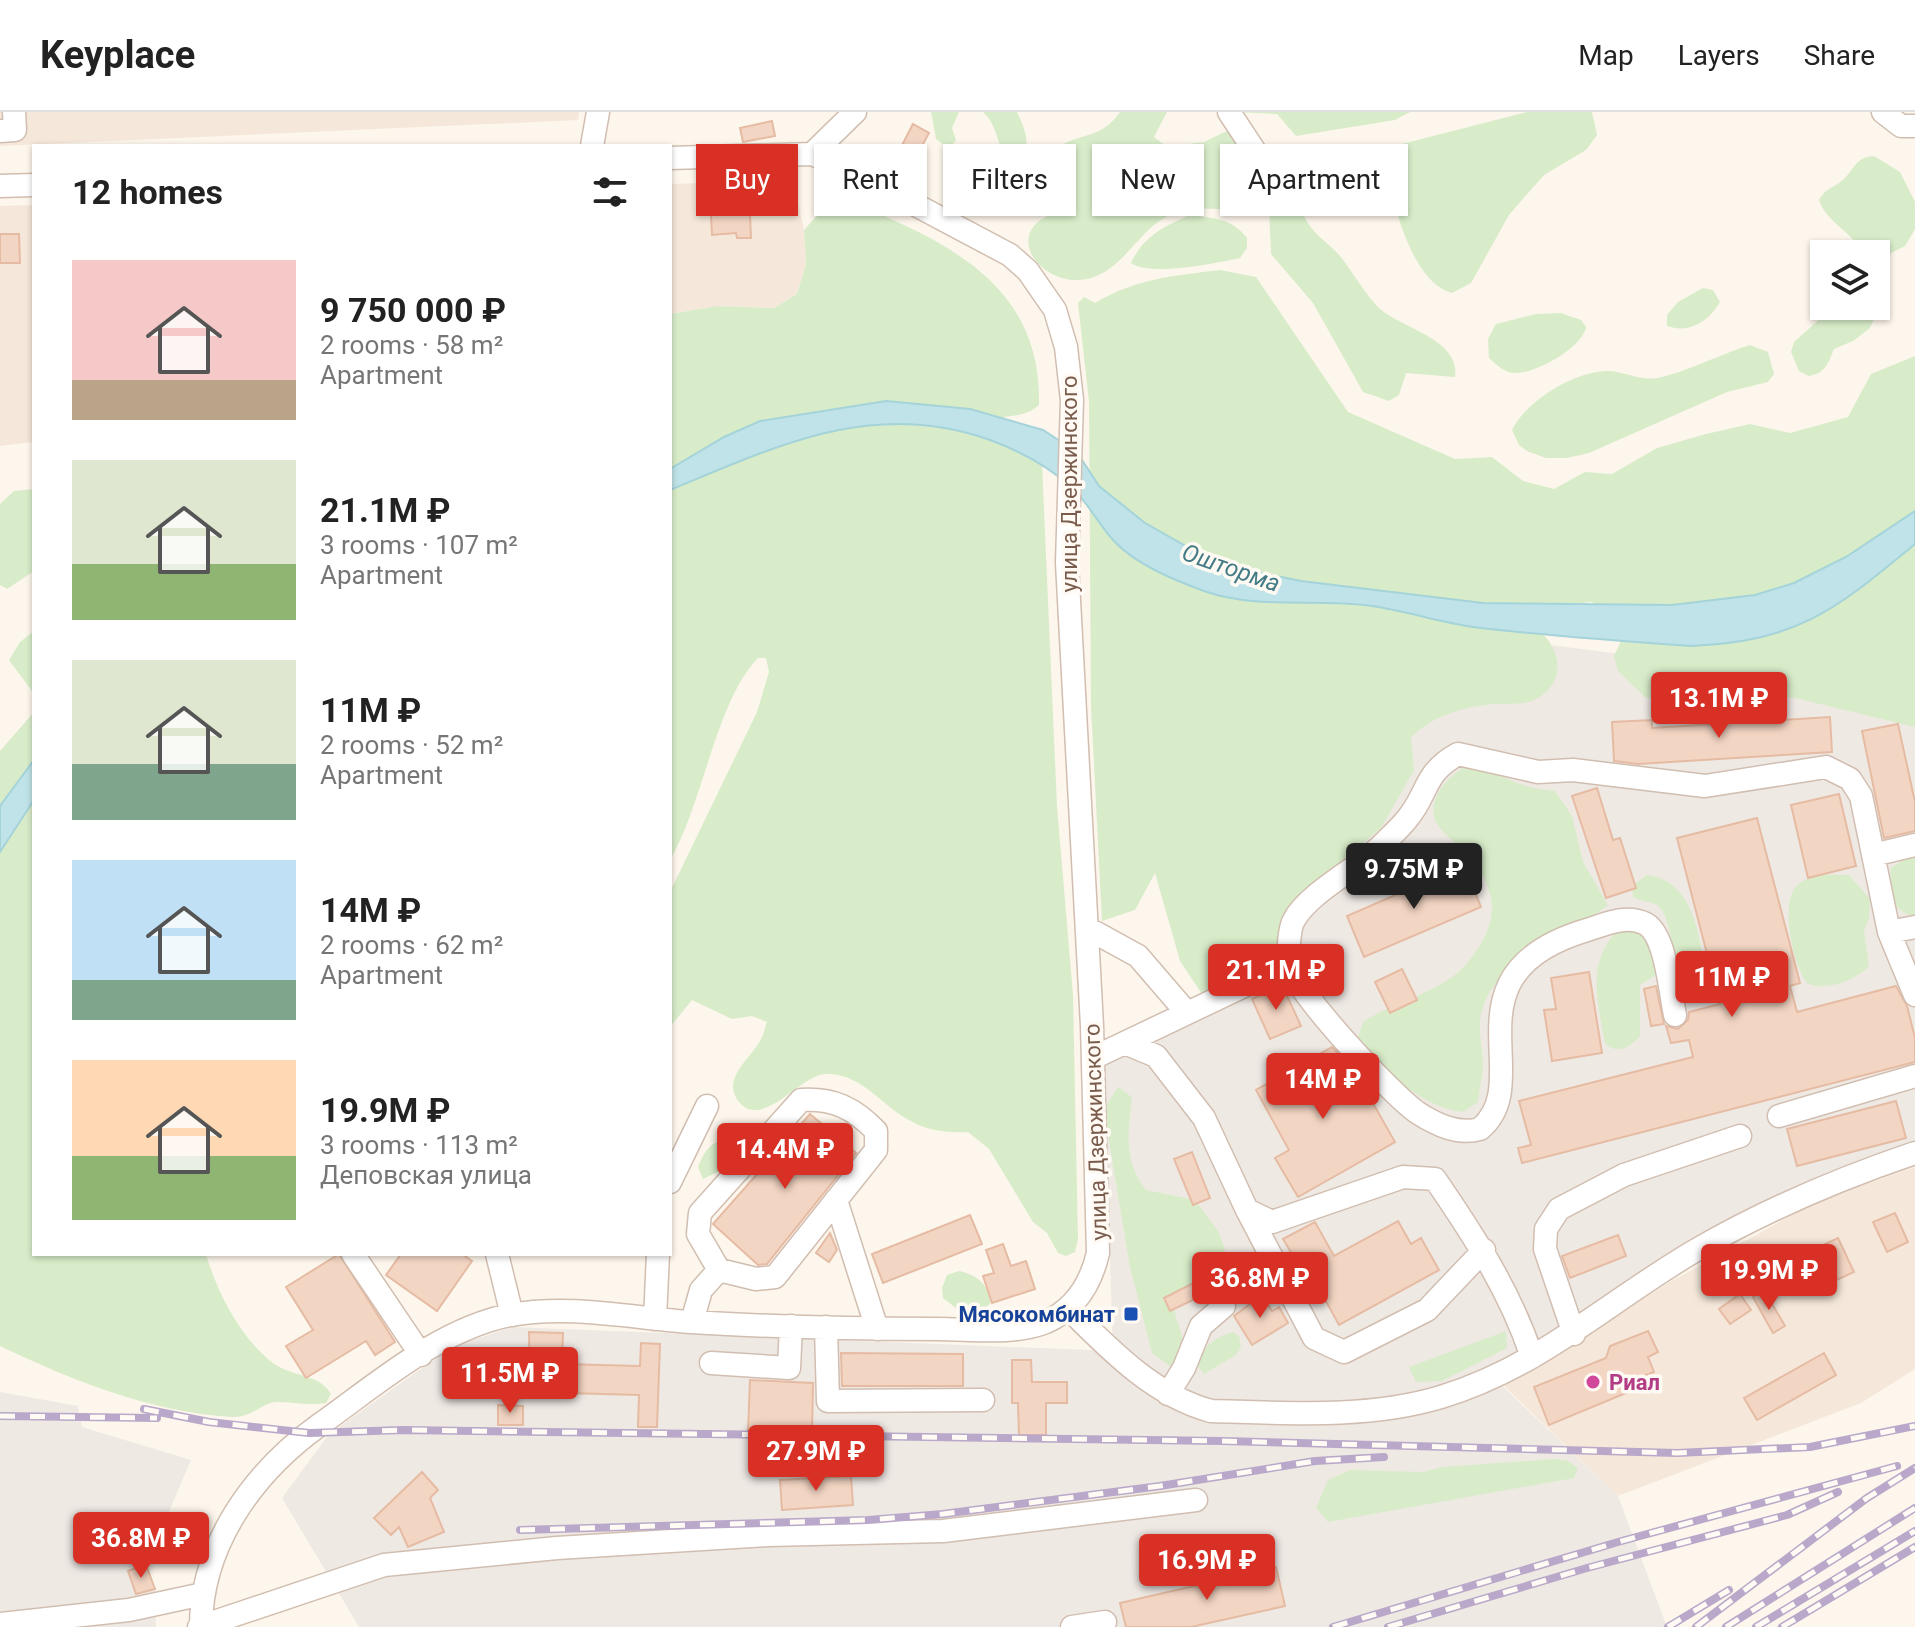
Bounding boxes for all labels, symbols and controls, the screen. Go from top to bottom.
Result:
text: Keyplace [40,33,195,77]
text: Map [1578,39,1634,72]
text: Layers [1678,39,1760,72]
text: Share [1804,39,1875,72]
chip: Buy [696,144,798,216]
chip: Rent [814,144,927,216]
chip: Filters [943,144,1076,216]
chip: New [1092,144,1204,216]
chip: Apartment [1220,144,1408,216]
icon: filters [588,170,632,214]
text: 12 homes [72,172,223,212]
map controls [1810,240,1890,320]
button: layers [1810,240,1890,320]
text: 9 750 000 ₽ [320,290,506,330]
icon: home [136,292,232,388]
text: 2 rooms · 58 m² [320,330,503,360]
text: Apartment [320,360,443,390]
street label: улица Дзержинского [1057,376,1082,592]
text: 21.1M ₽ [320,490,451,530]
icon: home [136,492,232,588]
text: 3 rooms · 107 m² [320,530,518,560]
water label: Ошторма [1178,538,1284,598]
text: Apartment [320,560,443,590]
pin: 13.1M ₽ [1645,672,1793,740]
text: 13.1M ₽ [1669,683,1769,713]
text: 11M ₽ [320,690,421,730]
icon: home [136,692,232,788]
text: 2 rooms · 52 m² [320,730,503,760]
text: Apartment [320,760,443,790]
pin: 9.75M ₽ [1340,843,1488,911]
text: 9.75M ₽ [1364,854,1464,884]
text: 14M ₽ [320,890,421,930]
icon: home [136,892,232,988]
text: 2 rooms · 62 m² [320,930,503,960]
pin: 21.1M ₽ [1202,944,1350,1012]
pin: 11M ₽ [1676,951,1788,1019]
text: 21.1M ₽ [1226,955,1326,985]
text: Apartment [320,960,443,990]
text: 11M ₽ [1693,962,1771,992]
street label: улица Дзержинского [1079,1023,1112,1241]
pin: 14M ₽ [1267,1053,1379,1121]
text: 14M ₽ [1284,1064,1362,1094]
text: 19.9M ₽ [320,1090,451,1130]
icon: home [136,1092,232,1188]
pin: 14.4M ₽ [711,1123,859,1191]
text: 3 rooms · 113 m² [320,1130,518,1160]
text: 14.4M ₽ [735,1134,835,1164]
text: Деповская улица [320,1160,532,1190]
pin: 19.9M ₽ [1695,1244,1843,1312]
pin: 36.8M ₽ [1186,1252,1334,1320]
text: 19.9M ₽ [1719,1255,1819,1285]
text: 36.8M ₽ [1210,1263,1310,1293]
place label: Мясокомбинат [958,1302,1115,1327]
marker: Мясокомбинат [1122,1305,1140,1323]
pin: 11.5M ₽ [436,1347,584,1415]
text: 11.5M ₽ [460,1358,560,1388]
place label: Риал [1609,1370,1660,1395]
marker: Риал [1584,1373,1602,1391]
pin: 27.9M ₽ [742,1425,890,1493]
text: 27.9M ₽ [766,1436,866,1466]
pin: 36.8M ₽ [67,1512,215,1580]
text: 36.8M ₽ [91,1523,191,1553]
pin: 16.9M ₽ [1133,1534,1281,1602]
text: 16.9M ₽ [1157,1545,1257,1575]

